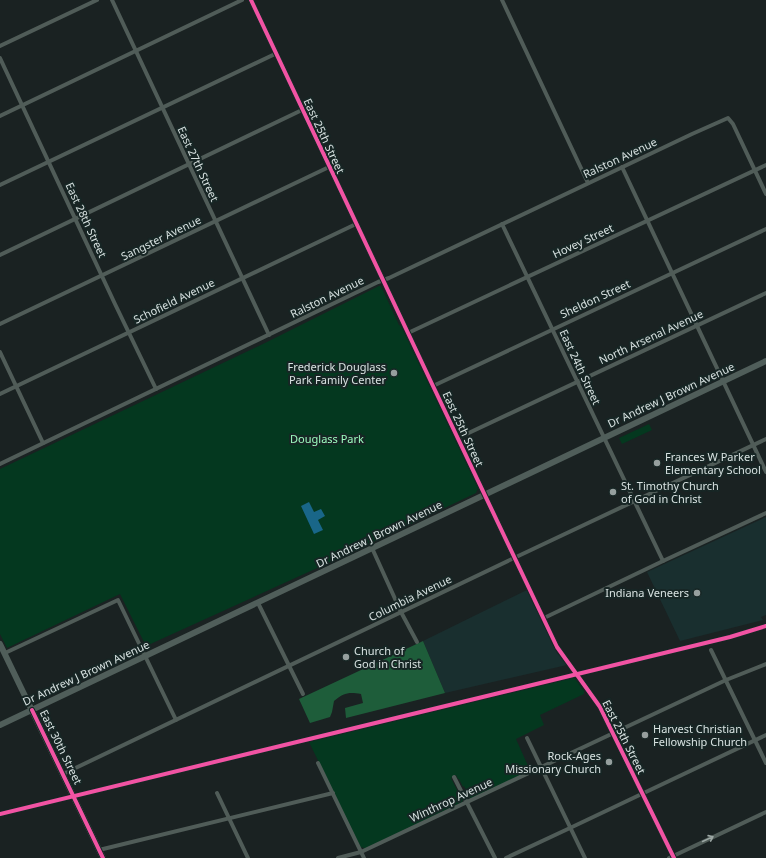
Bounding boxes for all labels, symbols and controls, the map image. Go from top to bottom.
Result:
street label: East 25th Street [300,96,348,176]
street label: East 27th Street [174,124,222,204]
street label: Ralston Avenue [580,134,659,181]
street label: East 28th Street [62,180,110,260]
street label: Sangster Avenue [118,212,203,263]
street label: Hovey Street [550,220,616,261]
street label: Ralston Avenue [288,272,366,321]
street label: Schofield Avenue [131,274,217,327]
street label: Sheldon Street [557,276,632,321]
street label: North Arsenal Avenue [596,306,705,367]
street label: East 24th Street [556,327,604,407]
street label: Dr Andrew J Brown Avenue [605,358,737,431]
place label: Frederick Douglass Park Family Center [288,359,386,387]
marker: Frederick Douglass Park Family Center [389,368,399,378]
street label: East 25th Street [439,389,487,469]
park label: Douglass Park [290,431,364,446]
place label: Frances W Parker Elementary School [665,449,761,477]
marker: Frances W Parker Elementary School [652,458,662,468]
place label: St. Timothy Church of God in Christ [621,478,719,506]
marker: St. Timothy Church of God in Christ [608,487,618,497]
street label: Dr Andrew J Brown Avenue [313,496,444,571]
street label: Columbia Avenue [366,571,454,624]
place label: Indiana Veneers [605,585,689,600]
marker: Indiana Veneers [692,588,702,598]
street label: Dr Andrew J Brown Avenue [20,636,152,709]
place label: Church of God in Christ [354,643,421,671]
marker: Church of God in Christ [341,652,351,662]
street label: East 25th Street [599,697,650,776]
street label: East 30th Street [37,707,86,787]
place label: Harvest Christian Fellowship Church [653,721,747,749]
marker: Harvest Christian Fellowship Church [640,730,650,740]
place label: Rock-Ages Missionary Church [505,748,601,776]
marker: Rock-Ages Missionary Church [604,757,614,767]
street label: Winthrop Avenue [407,774,495,825]
one-way arrow [702,835,714,842]

